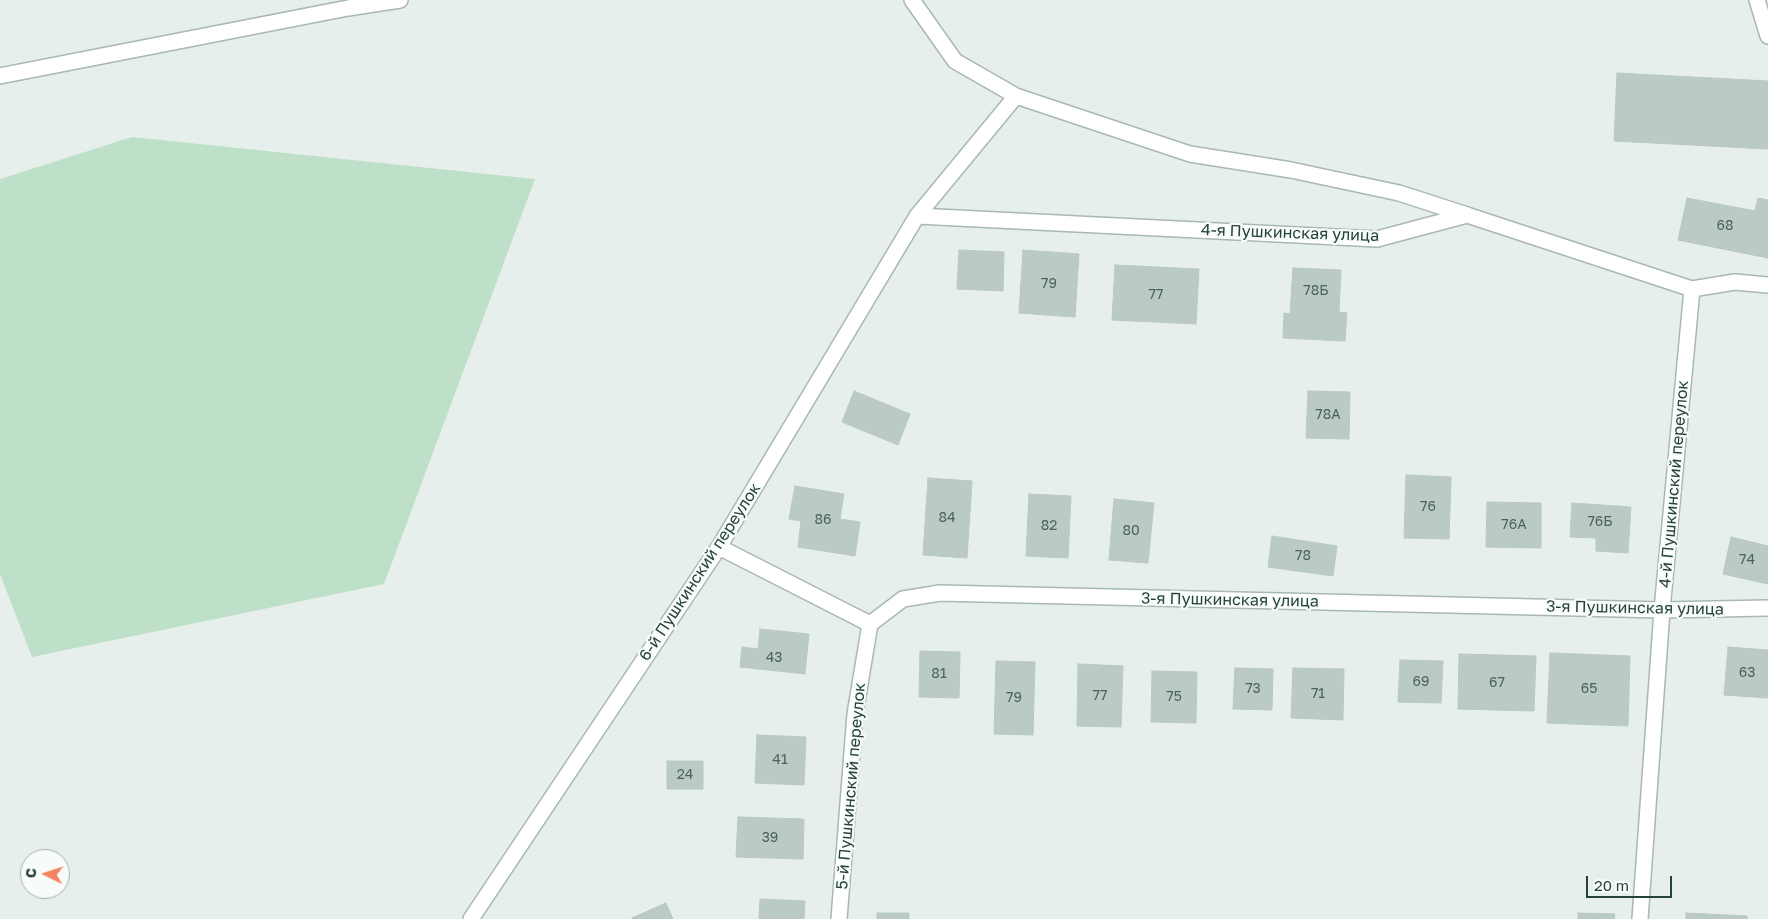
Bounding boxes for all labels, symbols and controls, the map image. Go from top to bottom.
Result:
house number: 68 [1716,218,1734,234]
street label: 4-я Пушкинская улица [1201,220,1379,246]
house number: 79 [1041,276,1057,292]
house number: 78Б [1303,283,1329,299]
house number: 77 [1149,287,1163,303]
street label: 4-й Пушкинский переулок [1655,379,1693,589]
house number: 78А [1315,407,1341,423]
street label: 6-й Пушкинский переулок [635,480,765,664]
house number: 76 [1420,499,1436,515]
house number: 84 [938,510,956,526]
house number: 86 [814,512,832,528]
house number: 76Б [1587,514,1613,530]
house number: 76А [1501,517,1527,533]
house number: 82 [1041,518,1057,534]
house number: 80 [1122,523,1140,539]
house number: 78 [1295,548,1311,564]
house number: 74 [1739,552,1755,568]
street label: 3-я Пушкинская улица [1141,589,1319,611]
street label: 3-я Пушкинская улица [1546,597,1724,619]
house number: 43 [766,650,782,666]
house number: 63 [1739,665,1755,681]
house number: 81 [931,666,947,682]
house number: 69 [1413,674,1429,690]
house number: 67 [1489,675,1505,691]
house number: 73 [1245,681,1261,697]
house number: 65 [1581,681,1597,697]
street label: 5-й Пушкинский переулок [832,682,870,890]
house number: 71 [1311,686,1325,702]
house number: 77 [1093,688,1107,704]
house number: 75 [1166,689,1182,705]
house number: 79 [1006,690,1022,706]
house number: 41 [772,752,788,768]
house number: 24 [677,767,693,783]
house number: 39 [762,830,778,846]
north arrow [20,849,70,899]
scale bar [1588,866,1674,898]
text: С [22,867,39,879]
text: 20 m [1594,876,1629,894]

